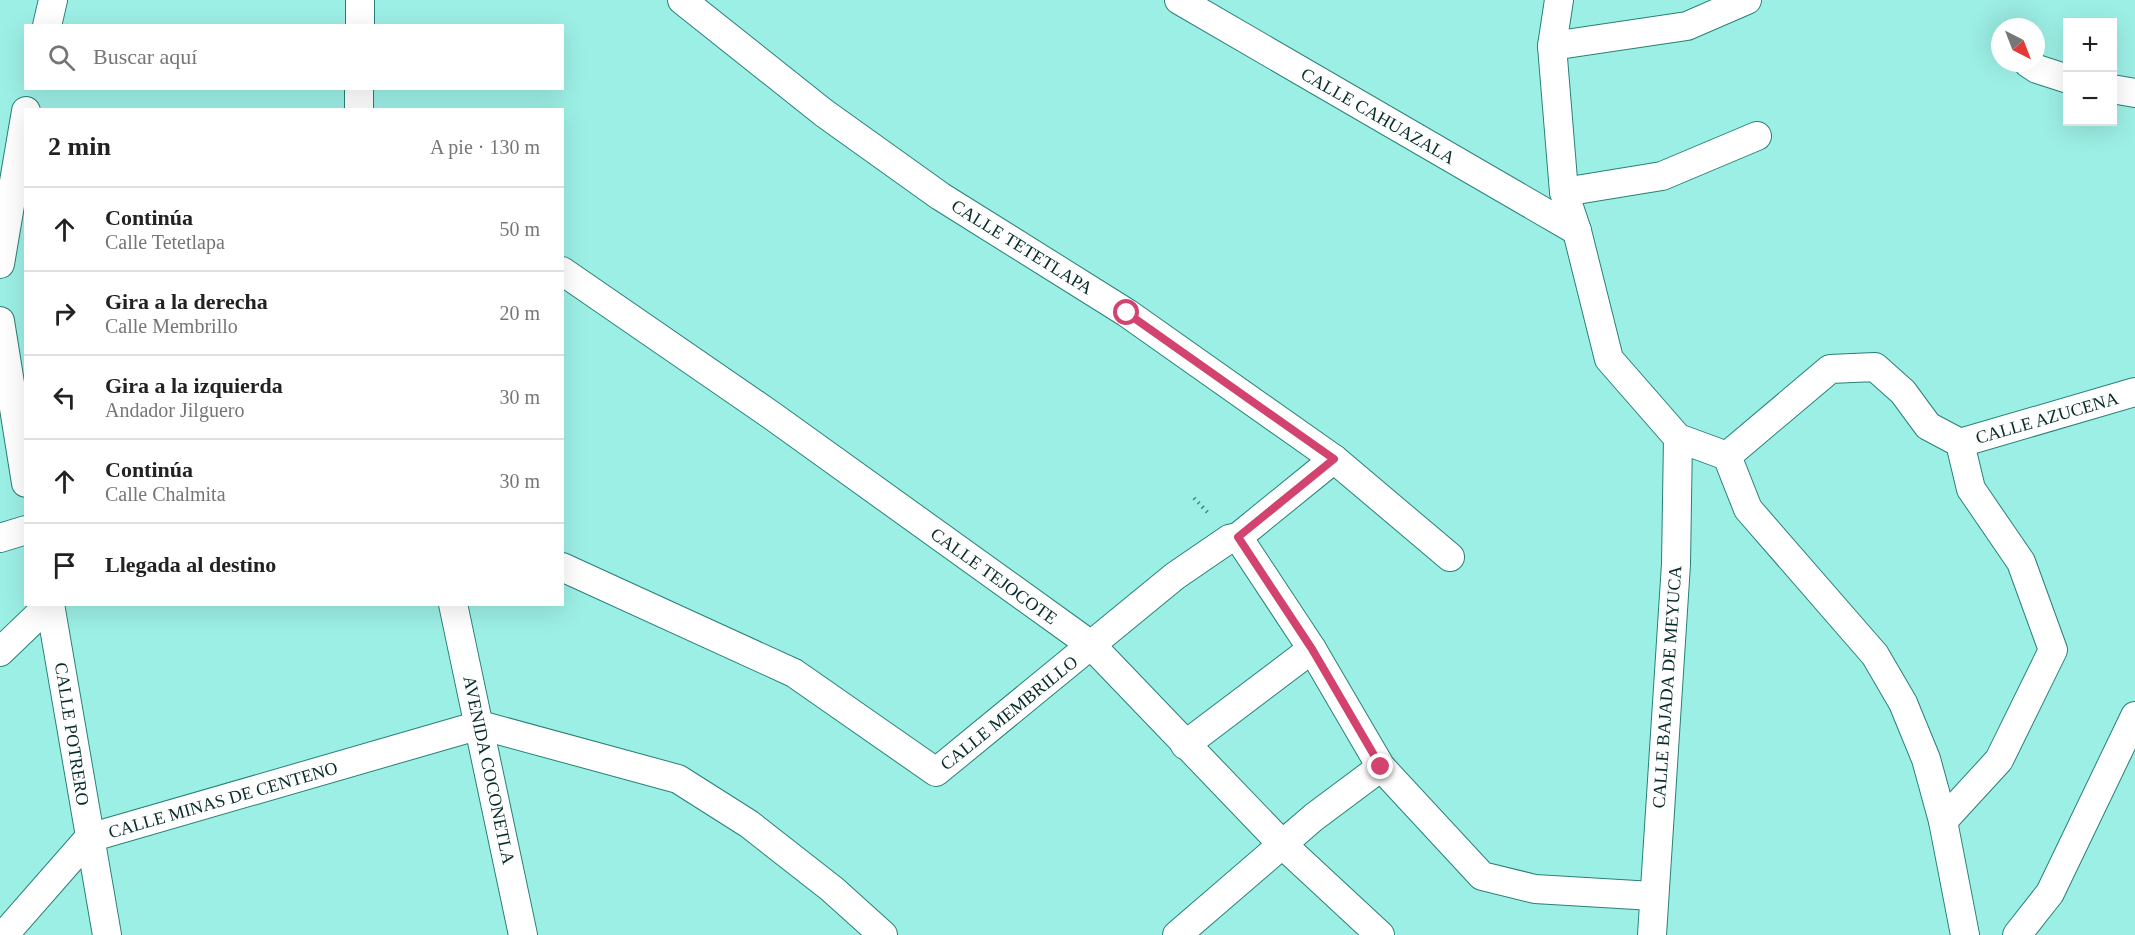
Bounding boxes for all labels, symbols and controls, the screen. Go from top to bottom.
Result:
north arrow [1991,18,2045,72]
map controls [2063,18,2117,126]
button: + [2063,18,2117,72]
search box [24,24,564,90]
icon: search [45,41,78,74]
text: Buscar aquí [93,44,197,69]
street label: CALLE CAHUAZALA [1297,64,1459,168]
button: − [2063,72,2117,126]
text: 2 min [48,132,111,161]
text: A pie · 130 m [430,136,540,158]
street label: CALLE TETETLAPA [948,195,1096,299]
text: Continúa [105,205,193,230]
icon: ahead [48,213,81,246]
text: 50 m [499,218,540,240]
text: Calle Tetetlapa [105,231,225,253]
text: Gira a la derecha [105,289,268,314]
icon: right [48,297,81,330]
route start [1113,299,1139,325]
text: 20 m [499,302,540,324]
text: Calle Membrillo [105,315,238,337]
text: Gira a la izquierda [105,373,283,398]
icon: left [48,381,81,414]
text: 30 m [499,386,540,408]
street label: CALLE AZUCENA [1973,388,2121,448]
text: Andador Jilguero [105,399,244,421]
text: Continúa [105,457,193,482]
icon: ahead [48,465,81,498]
text: 30 m [499,470,540,492]
text: Calle Chalmita [105,483,226,505]
street label: CALLE TEJOCOTE [927,523,1061,629]
icon: arrive [48,549,81,582]
text: Llegada al destino [105,552,276,577]
street label: CALLE BAJADA DE MEYUCA [1649,565,1685,809]
street label: CALLE MEMBRILLO [936,652,1082,774]
street label: CALLE POTRERO [51,661,93,807]
street label: AVENIDA COCONETLA [459,674,519,866]
route end [1367,753,1393,779]
street label: CALLE MINAS DE CENTENO [106,758,340,842]

